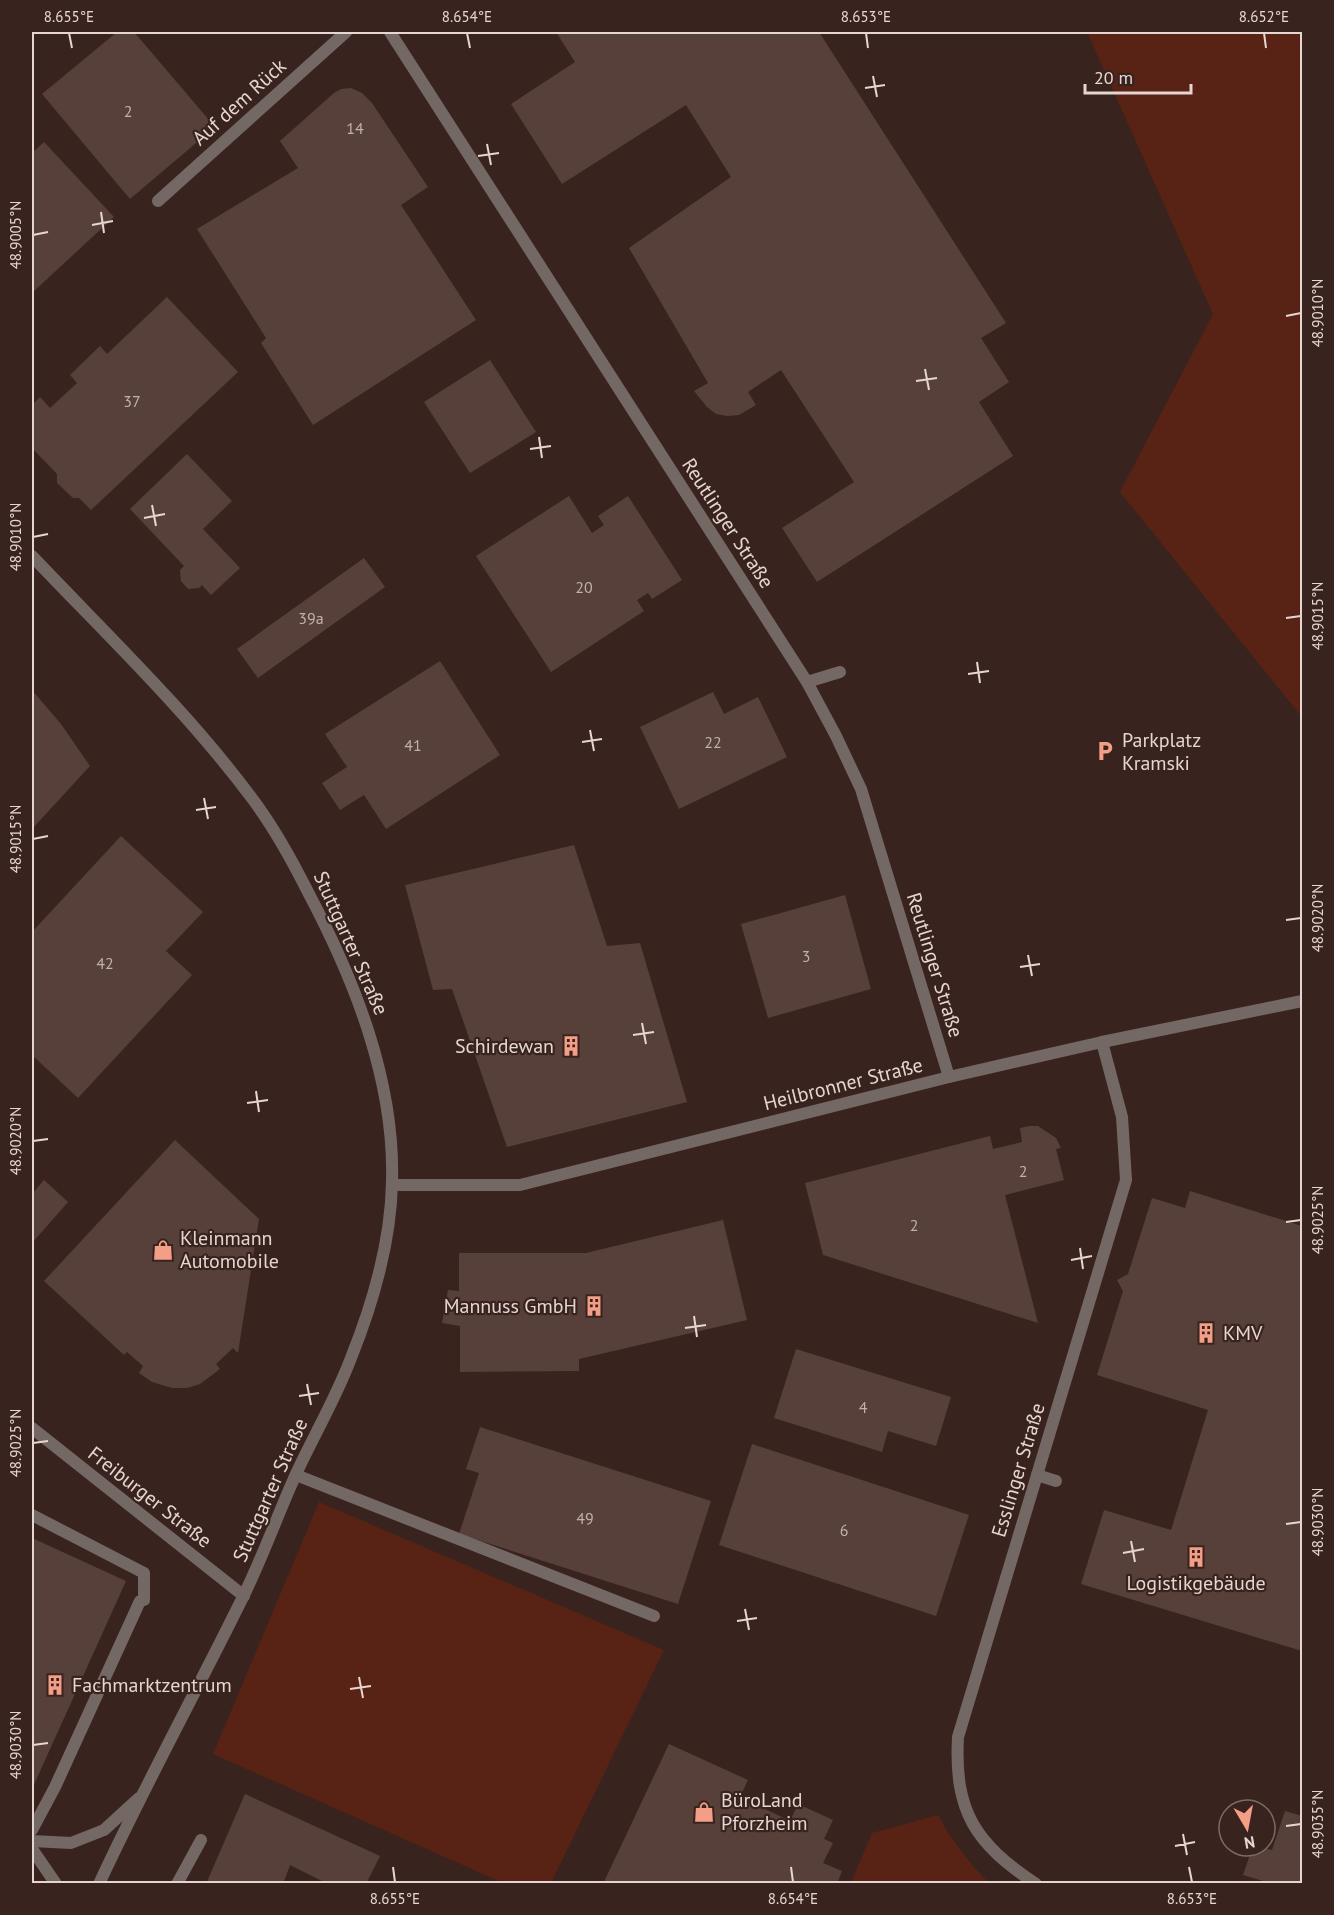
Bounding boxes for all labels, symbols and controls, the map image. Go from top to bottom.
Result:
text: 8.655°E [44,7,94,26]
text: 8.654°E [442,7,492,26]
text: 8.653°E [841,7,891,26]
text: 8.652°E [1239,7,1289,26]
street label: Auf dem Rück [187,53,292,151]
scale bar [1085,57,1192,95]
text: 20 m [1094,66,1133,89]
house number: 2 [124,101,132,121]
house number: 14 [346,118,364,138]
text: 48.9005°N [6,201,25,269]
text: 48.9010°N [1308,279,1327,347]
house number: 37 [123,391,141,411]
street label: Reutlinger Straße [676,453,780,593]
text: 48.9010°N [6,503,25,571]
house number: 20 [575,577,593,597]
text: 48.9015°N [1308,582,1327,650]
house number: 39a [298,608,324,628]
place label: Parkplatz Kramski [1122,727,1201,776]
house number: 22 [704,732,722,752]
house number: 41 [404,735,422,755]
parking icon: Parkplatz Kramski [1093,739,1117,763]
text: 48.9015°N [6,805,25,873]
street label: Stuttgarter Straße [308,867,394,1019]
text: 48.9020°N [1308,884,1327,952]
street label: Reutlinger Straße [901,889,969,1041]
house number: 3 [802,946,810,966]
house number: 42 [96,953,114,973]
place label: Schirdewan [455,1033,554,1059]
building icon: Schirdewan [559,1034,583,1058]
street label: Heilbronner Straße [761,1052,925,1116]
text: 48.9020°N [6,1107,25,1175]
house number: 2 [1019,1161,1027,1181]
text: 48.9025°N [1308,1186,1327,1254]
house number: 2 [910,1215,918,1235]
place label: Kleinmann Automobile [180,1225,279,1274]
shop icon: Kleinmann Automobile [151,1238,175,1262]
place label: Mannuss GmbH [444,1293,577,1319]
building icon: Mannuss GmbH [582,1294,606,1318]
place label: KMV [1223,1320,1263,1346]
building icon: KMV [1194,1321,1218,1345]
house number: 4 [859,1397,868,1417]
street label: Esslinger Straße [985,1400,1051,1540]
text: 48.9025°N [6,1409,25,1477]
street label: Stuttgarter Straße [227,1414,313,1566]
street label: Freiburger Straße [83,1441,217,1553]
text: 48.9030°N [1308,1488,1327,1556]
house number: 49 [576,1508,594,1528]
house number: 6 [840,1520,848,1540]
building icon: Logistikgebäude [1184,1545,1208,1569]
place label: Logistikgebäude [1126,1570,1266,1596]
place label: Fachmarktzentrum [72,1672,232,1698]
building icon: Fachmarktzentrum [43,1673,67,1697]
text: 48.9030°N [6,1711,25,1779]
place label: BüroLand Pforzheim [721,1787,808,1836]
text: 48.9035°N [1308,1790,1327,1858]
north arrow [1217,1798,1277,1858]
shop icon: BüroLand Pforzheim [692,1800,716,1824]
text: N [1243,1832,1257,1854]
text: 8.655°E [370,1889,420,1908]
text: 8.654°E [768,1889,818,1908]
text: 8.653°E [1167,1889,1217,1908]

